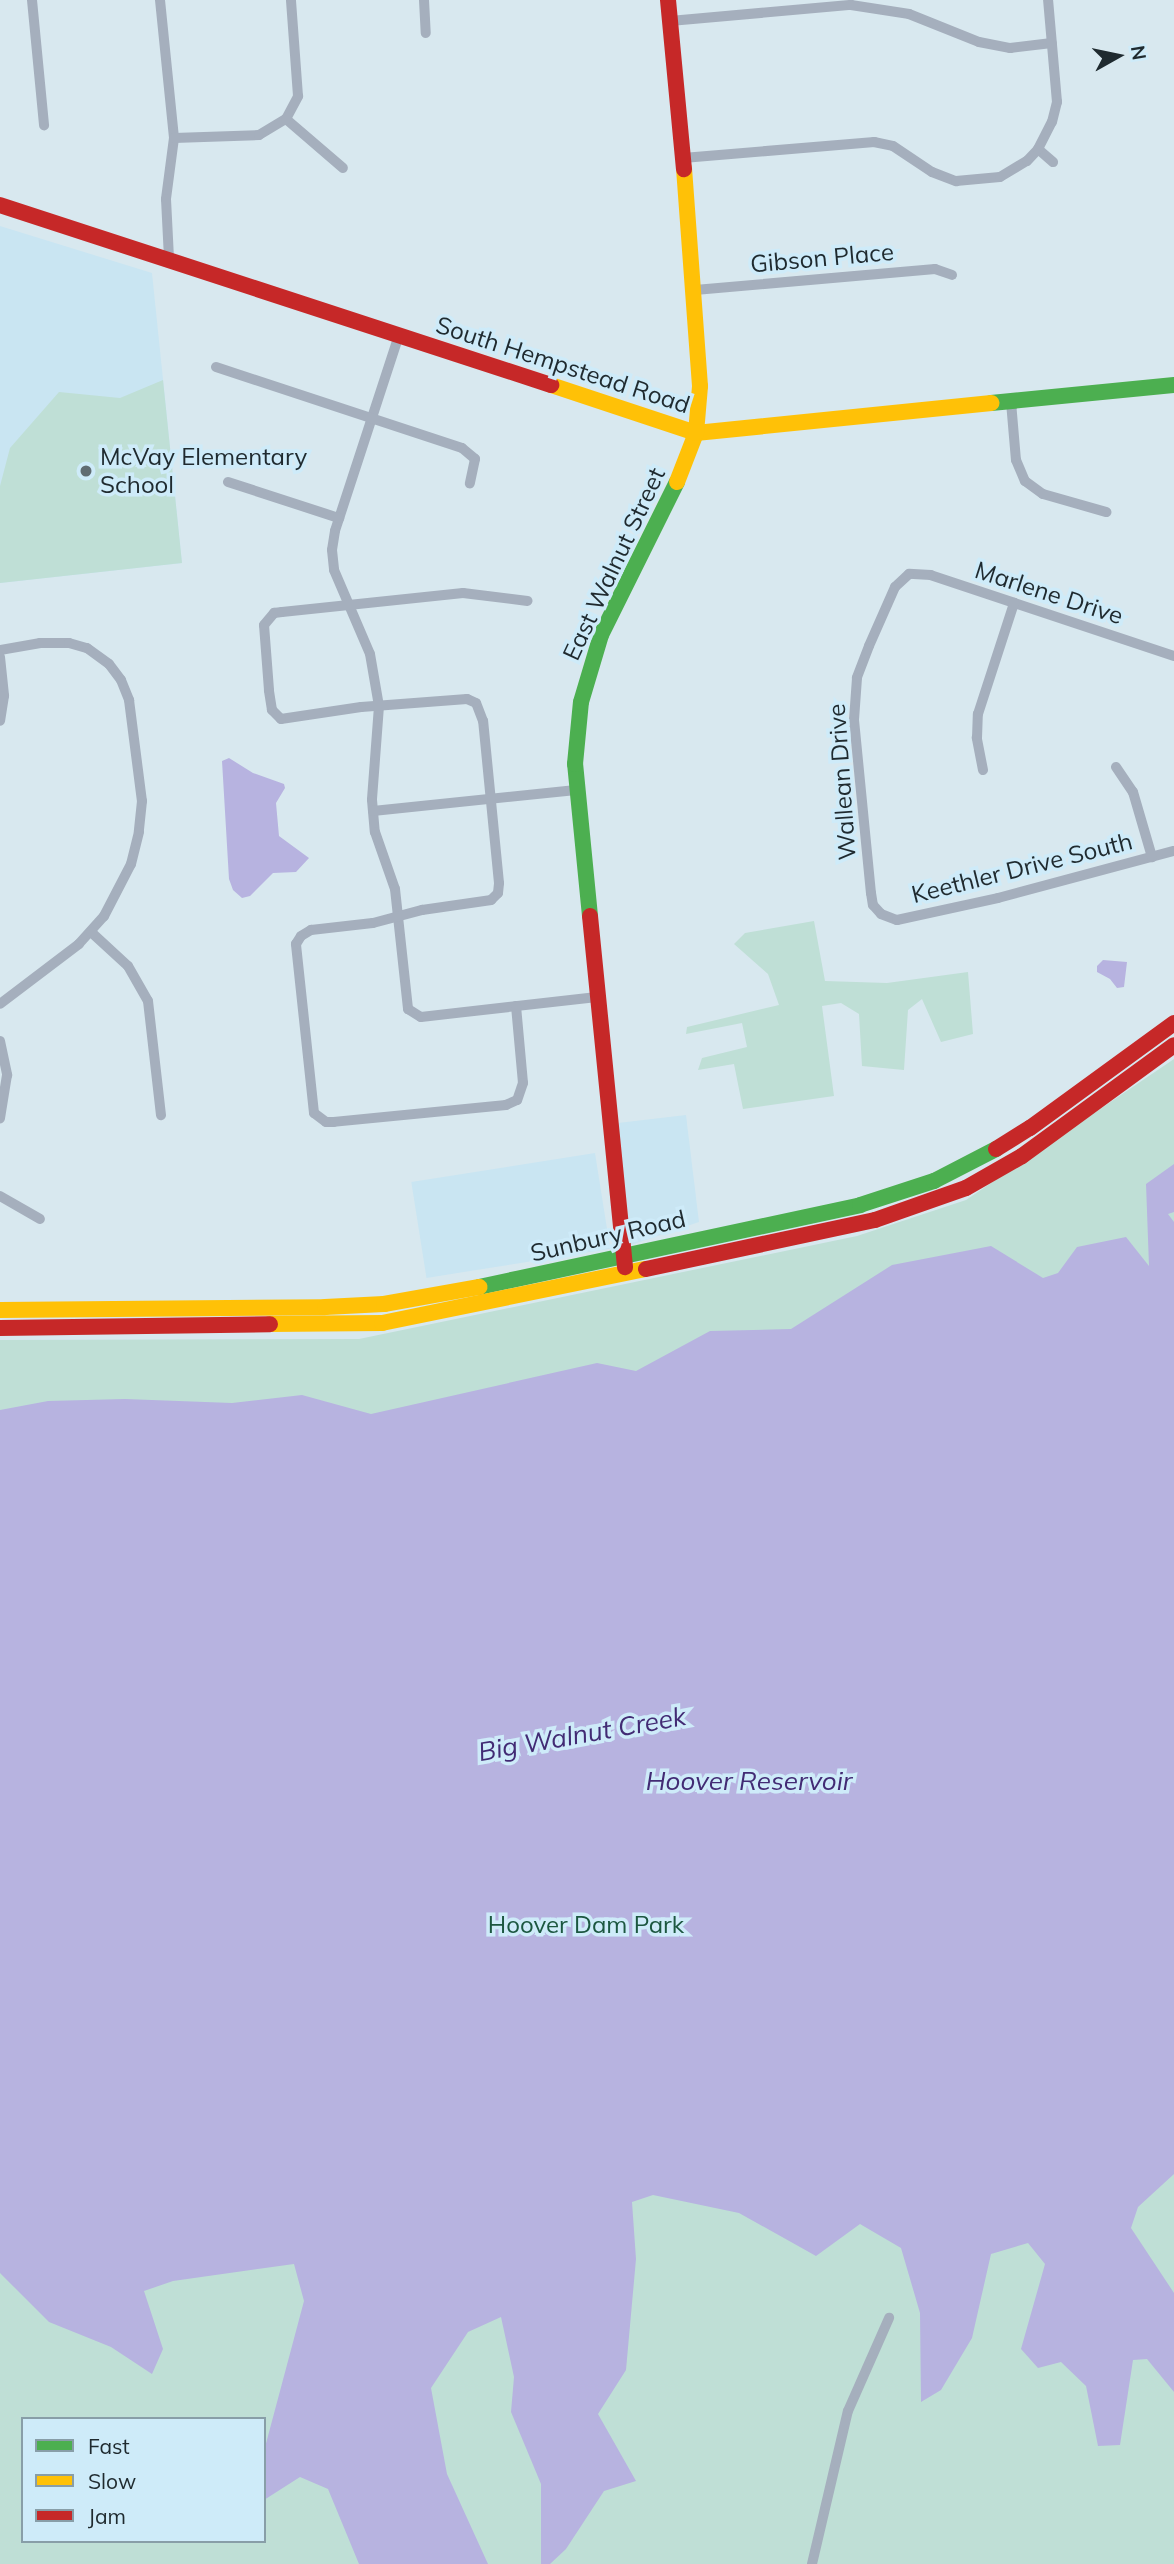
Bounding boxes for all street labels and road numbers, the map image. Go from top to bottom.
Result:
street label: Gibson Place [749,237,895,279]
street label: South Hempstead Road [432,310,694,420]
street label: East Walnut Street [557,463,671,665]
street label: Marlene Drive [971,556,1127,630]
street label: Wallean Drive [822,703,862,861]
street label: Keethler Drive South [909,827,1135,909]
street label: Sunbury Road [528,1204,688,1268]

